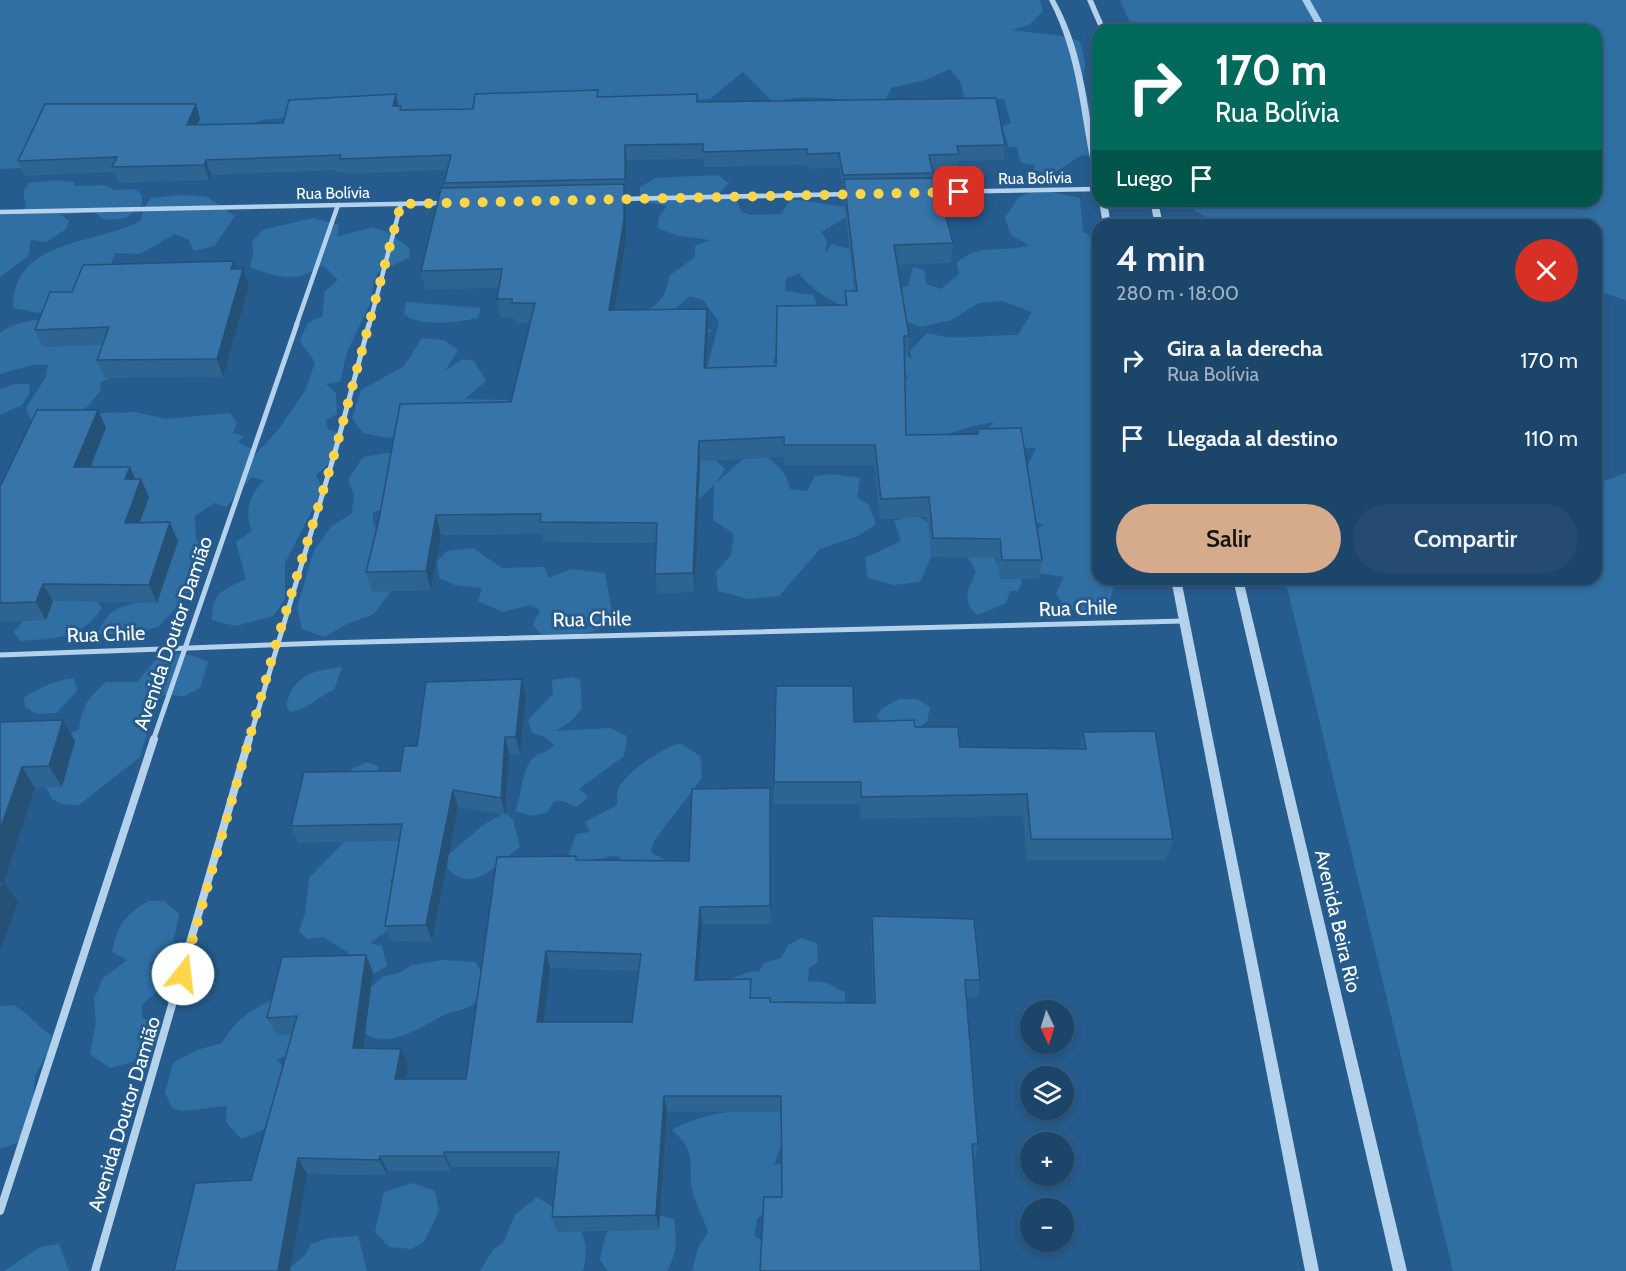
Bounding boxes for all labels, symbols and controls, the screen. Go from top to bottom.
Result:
text: 170 m [1215,44,1327,96]
icon: right [1116,48,1194,126]
text: Rua Bolívia [1215,96,1339,129]
icon: arrive [1185,162,1218,195]
text: Luego [1116,165,1173,192]
pin [933,166,984,217]
street label: Rua Bolívia [998,168,1072,188]
icon: arrive [942,175,975,208]
street label: Rua Bolívia [296,183,370,203]
text: 4 min [1116,236,1206,280]
button: close [1515,239,1578,302]
text: 280 m · 18:00 [1116,281,1239,305]
text: Gira a la derecha [1167,335,1323,362]
icon: right [1116,344,1149,377]
text: 170 m [1520,347,1578,374]
text: Rua Bolívia [1167,362,1259,386]
icon: arrive [1116,422,1149,455]
text: Llegada al destino [1167,425,1338,452]
text: 110 m [1524,425,1578,452]
button: Salir [1116,504,1341,573]
button: Compartir [1353,504,1578,573]
street label: Avenida Doutor Damião [129,533,217,733]
street label: Rua Chile [1038,595,1118,621]
street label: Rua Chile [552,606,632,632]
street label: Rua Chile [66,621,146,647]
street label: Avenida Beira Rio [1310,847,1366,995]
position arrow [151,942,215,1006]
north arrow [1020,1000,1074,1054]
map controls [1020,1000,1074,1252]
street label: Avenida Doutor Damião [83,1013,165,1215]
button: layers [1020,1066,1074,1120]
button: + [1020,1132,1074,1186]
button: − [1020,1198,1074,1252]

